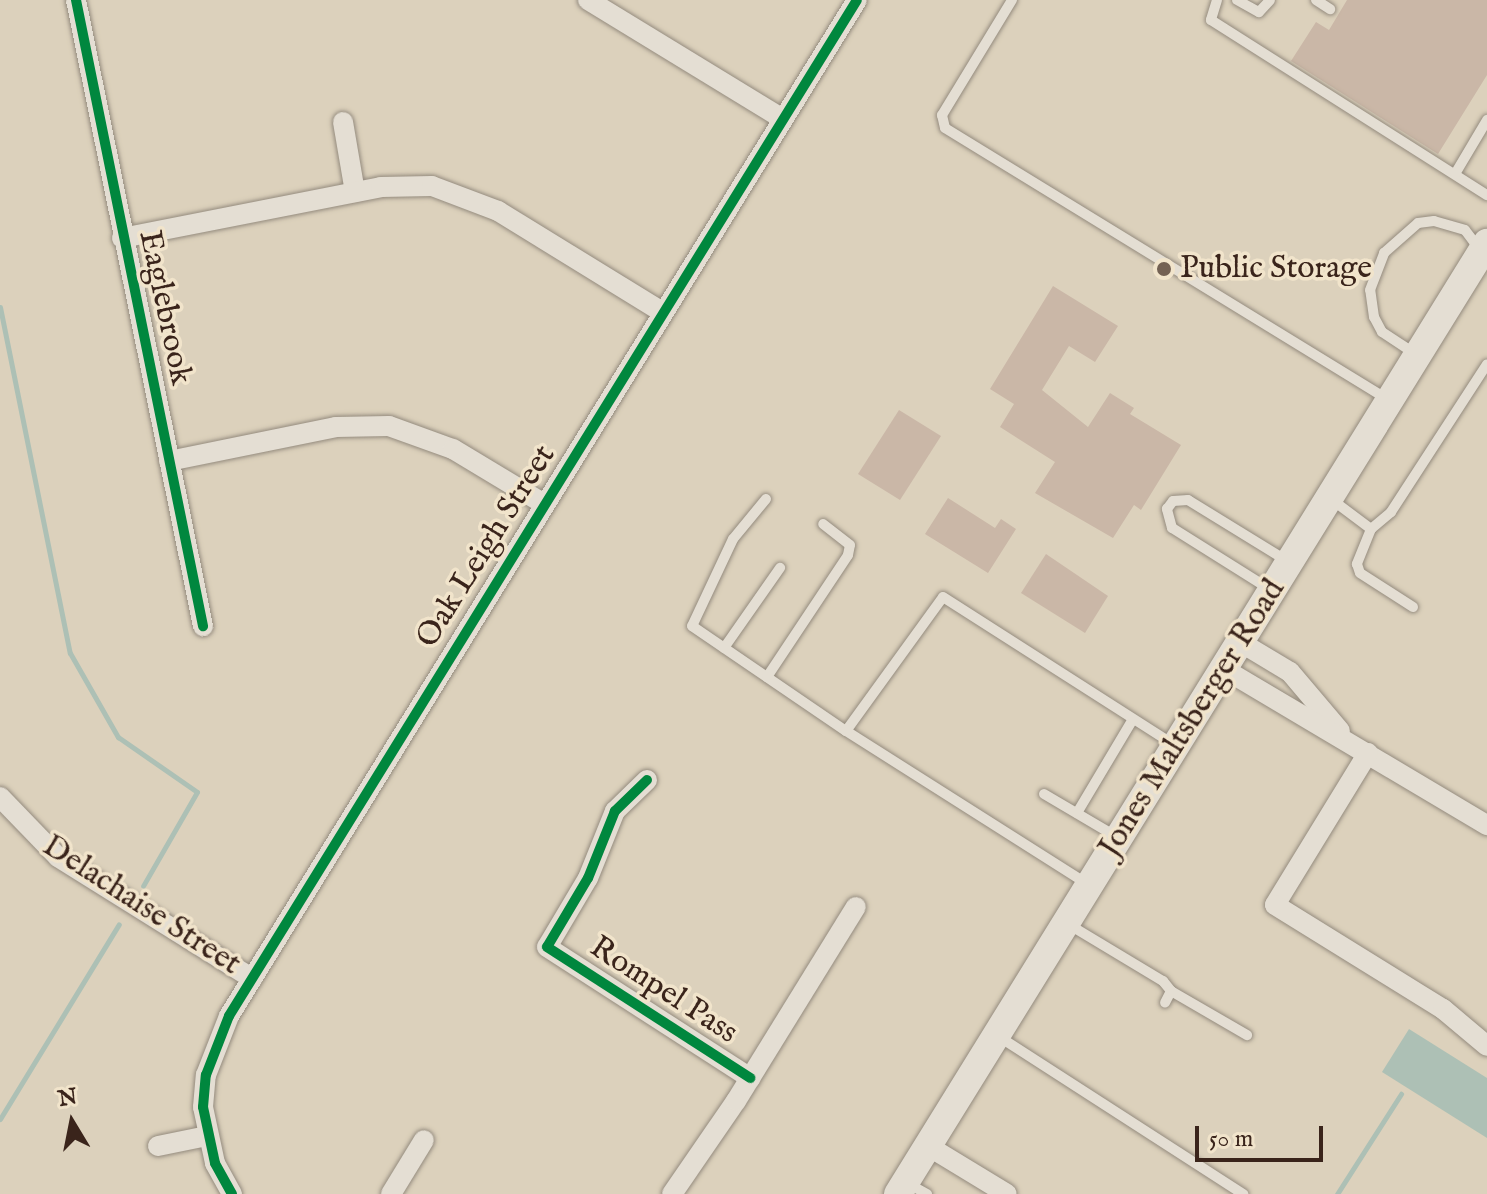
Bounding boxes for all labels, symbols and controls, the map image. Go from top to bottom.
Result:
street label: Eaglebrook [129,227,199,389]
place label: Public Storage [1180,250,1372,288]
marker: Public Storage [1155,260,1173,278]
street label: Oak Leigh Street [409,439,565,655]
street label: Jones Maltsberger Road [1092,573,1294,865]
street label: Delachaise Street [35,828,247,984]
street label: Rompel Pass [582,929,744,1053]
north arrow [32,1082,112,1162]
text: N [56,1083,80,1114]
scale bar [1199,1110,1327,1160]
text: 50 m [1209,1124,1253,1155]

